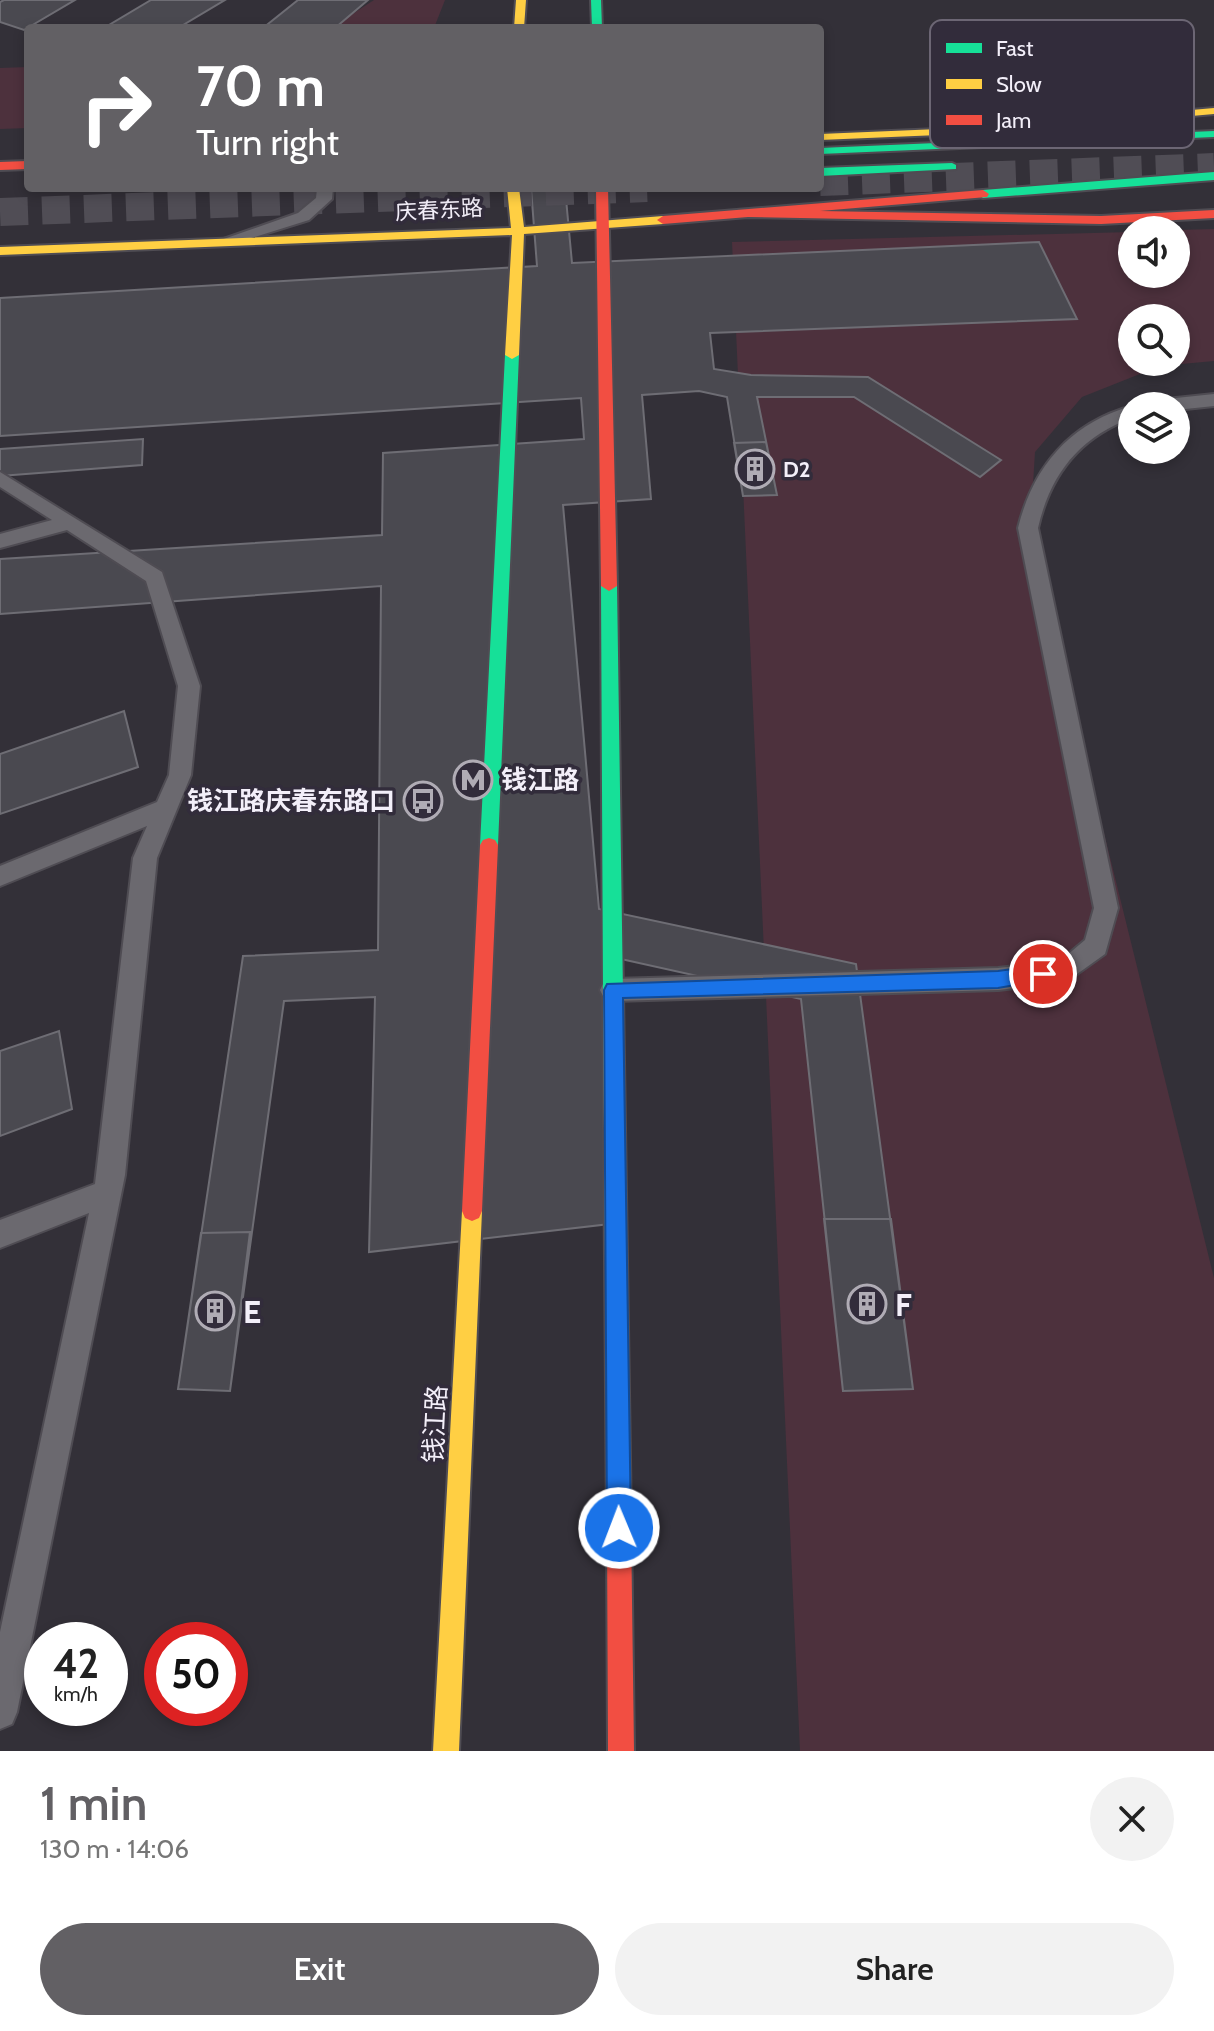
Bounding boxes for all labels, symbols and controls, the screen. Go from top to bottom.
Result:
legend [930,20,1194,148]
text: Fast [996,35,1034,62]
text: 70 m [196,52,325,120]
icon: right [64,56,168,160]
text: Slow [996,71,1042,98]
text: Jam [995,107,1031,134]
text: Turn right [196,120,339,164]
street label: 庆春东路 [394,194,484,226]
map controls [1118,216,1190,464]
button: sound [1118,216,1190,288]
button: search [1118,304,1190,376]
button: layers [1118,392,1190,464]
building icon: D2 [734,448,776,490]
place label: D2 [783,456,810,483]
metro station icon: 钱江路 [452,759,494,801]
place label: 钱江路 [501,764,579,796]
bus stop icon: 钱江路庆春东路口 [402,780,444,822]
place label: 钱江路庆春东路口 [187,785,395,817]
pin [1009,940,1077,1008]
icon: arrive [1021,952,1065,996]
building icon: F [846,1283,888,1325]
place label: F [895,1285,912,1324]
building icon: E [194,1290,236,1332]
place label: E [243,1292,261,1331]
street label: 钱江路 [417,1384,453,1464]
position arrow [577,1486,661,1570]
speed limit sign: 50 [144,1622,248,1726]
text: 42 [53,1639,99,1688]
text: km/h [54,1682,98,1706]
text: 1 min [40,1774,147,1832]
button: close [1090,1777,1174,1861]
text: 130 m · 14:06 [40,1833,189,1865]
button: Exit [40,1923,599,2015]
button: Share [615,1923,1174,2015]

